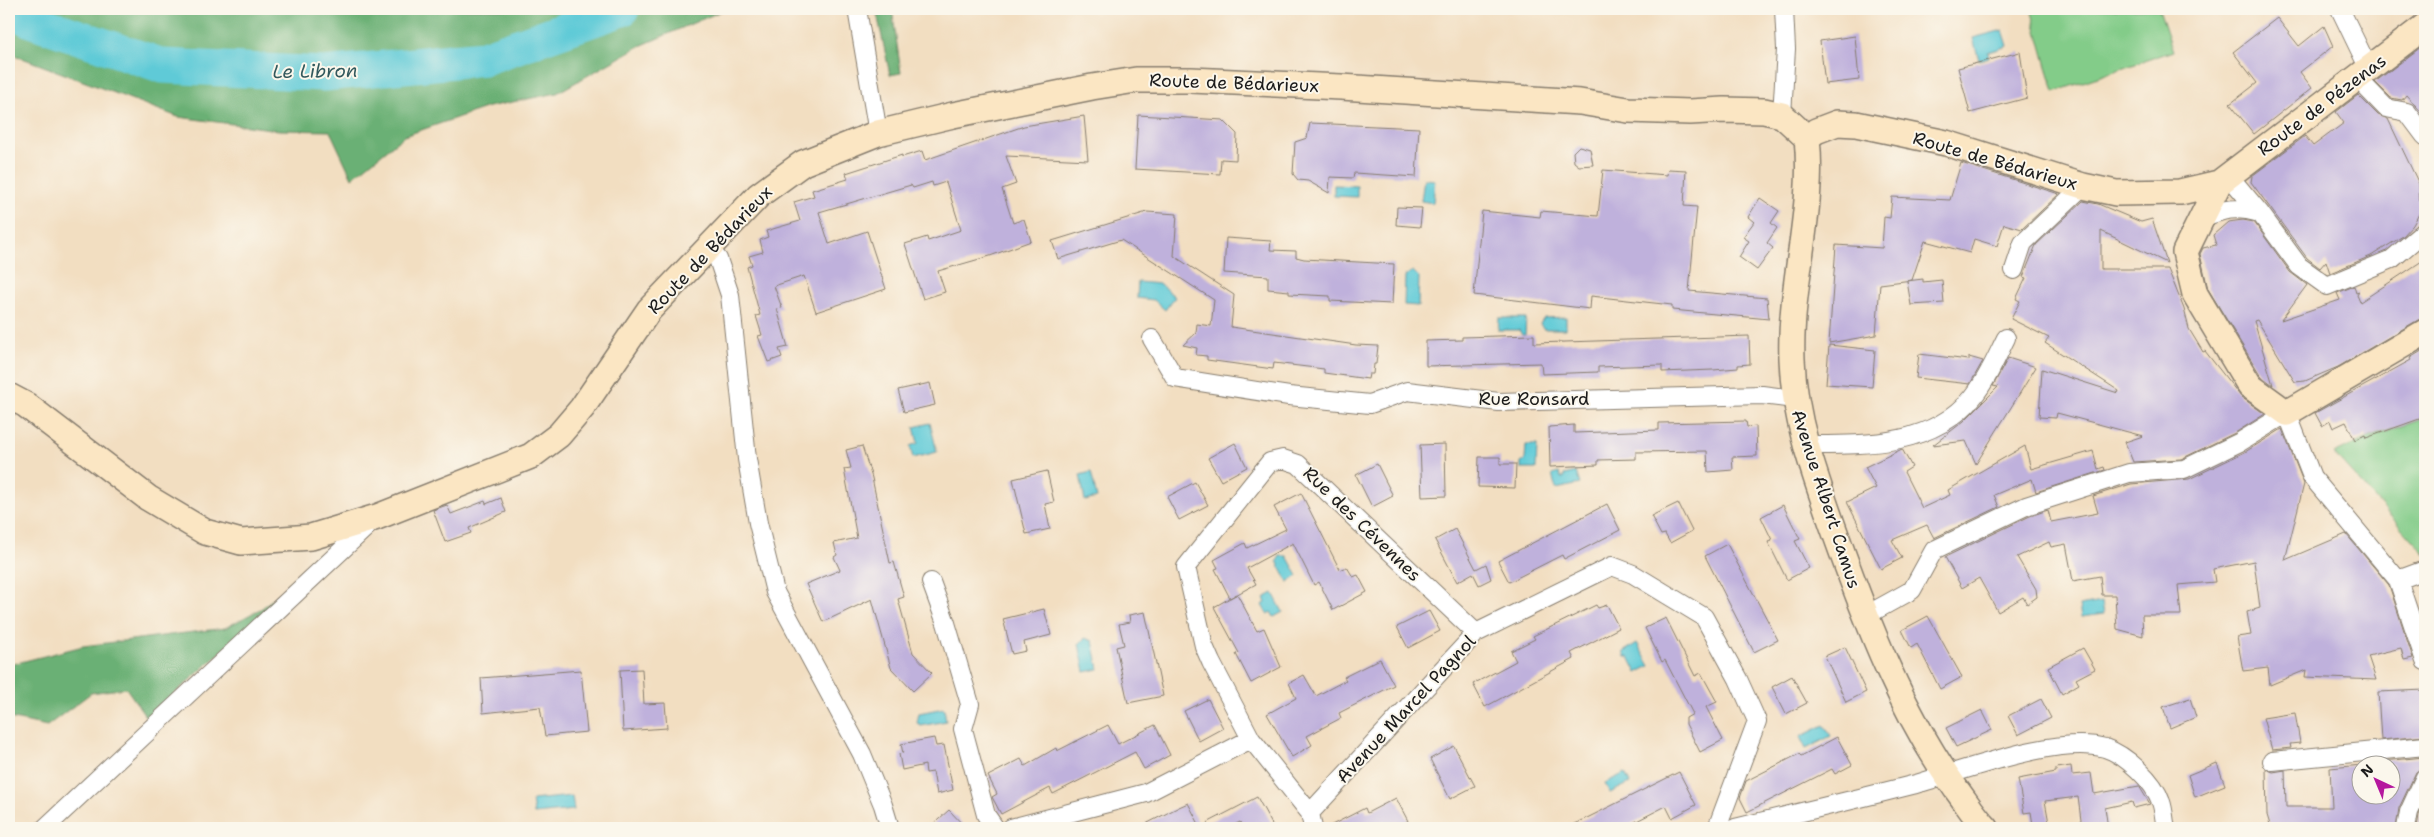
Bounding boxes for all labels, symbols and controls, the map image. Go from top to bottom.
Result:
street label: Route de Pézenas [2253,49,2391,161]
water label: Le Libron [272,58,358,84]
street label: Route de Bédarieux [1149,68,1319,98]
street label: Route de Bédarieux [1910,126,2080,196]
street label: Route de Bédarieux [642,181,778,319]
street label: Rue Ronsard [1478,387,1590,411]
street label: Avenue Albert Camus [1786,406,1866,592]
street label: Rue des Cévennes [1298,461,1426,587]
street label: Avenue Marcel Pagnol [1331,629,1481,788]
north arrow [2352,754,2402,804]
text: N [2357,760,2377,781]

